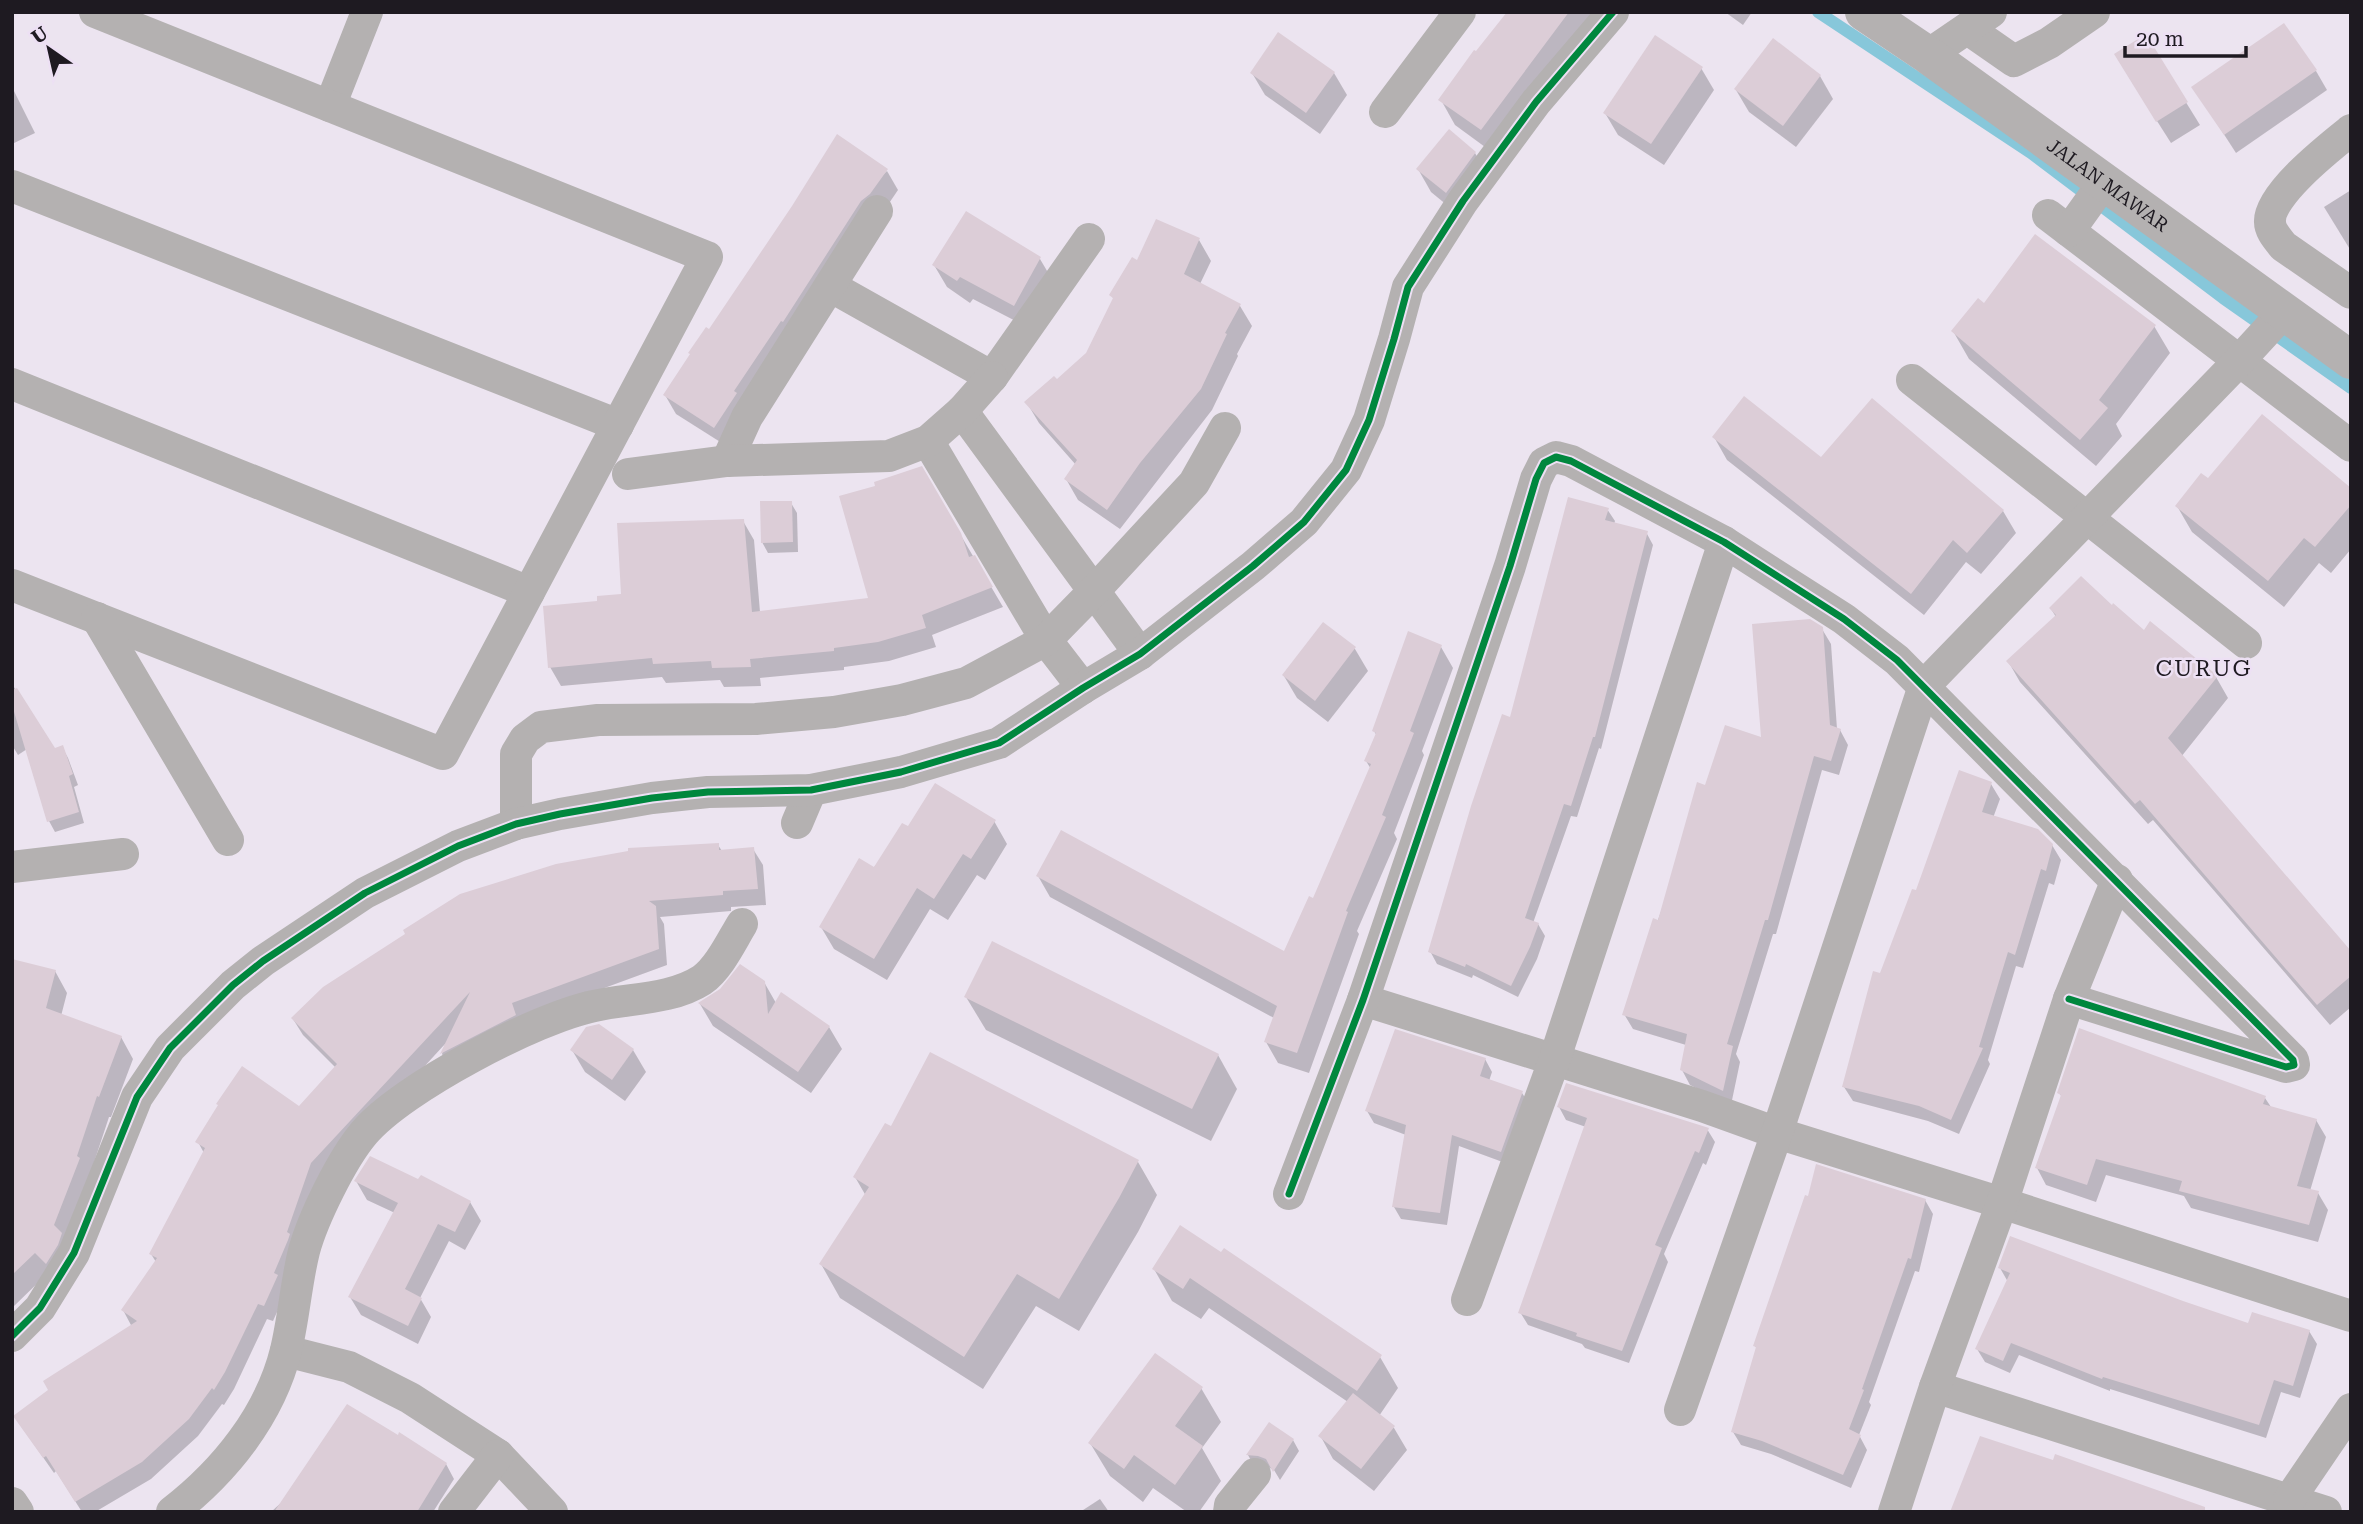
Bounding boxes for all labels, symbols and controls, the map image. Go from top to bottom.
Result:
north arrow [14,14,84,84]
scale bar [2125,14,2246,58]
text: U [27,21,53,49]
text: 20 m [2136,27,2184,51]
street label: JALAN MAWAR [2042,134,2173,237]
district label: CURUG [2156,655,2252,682]

